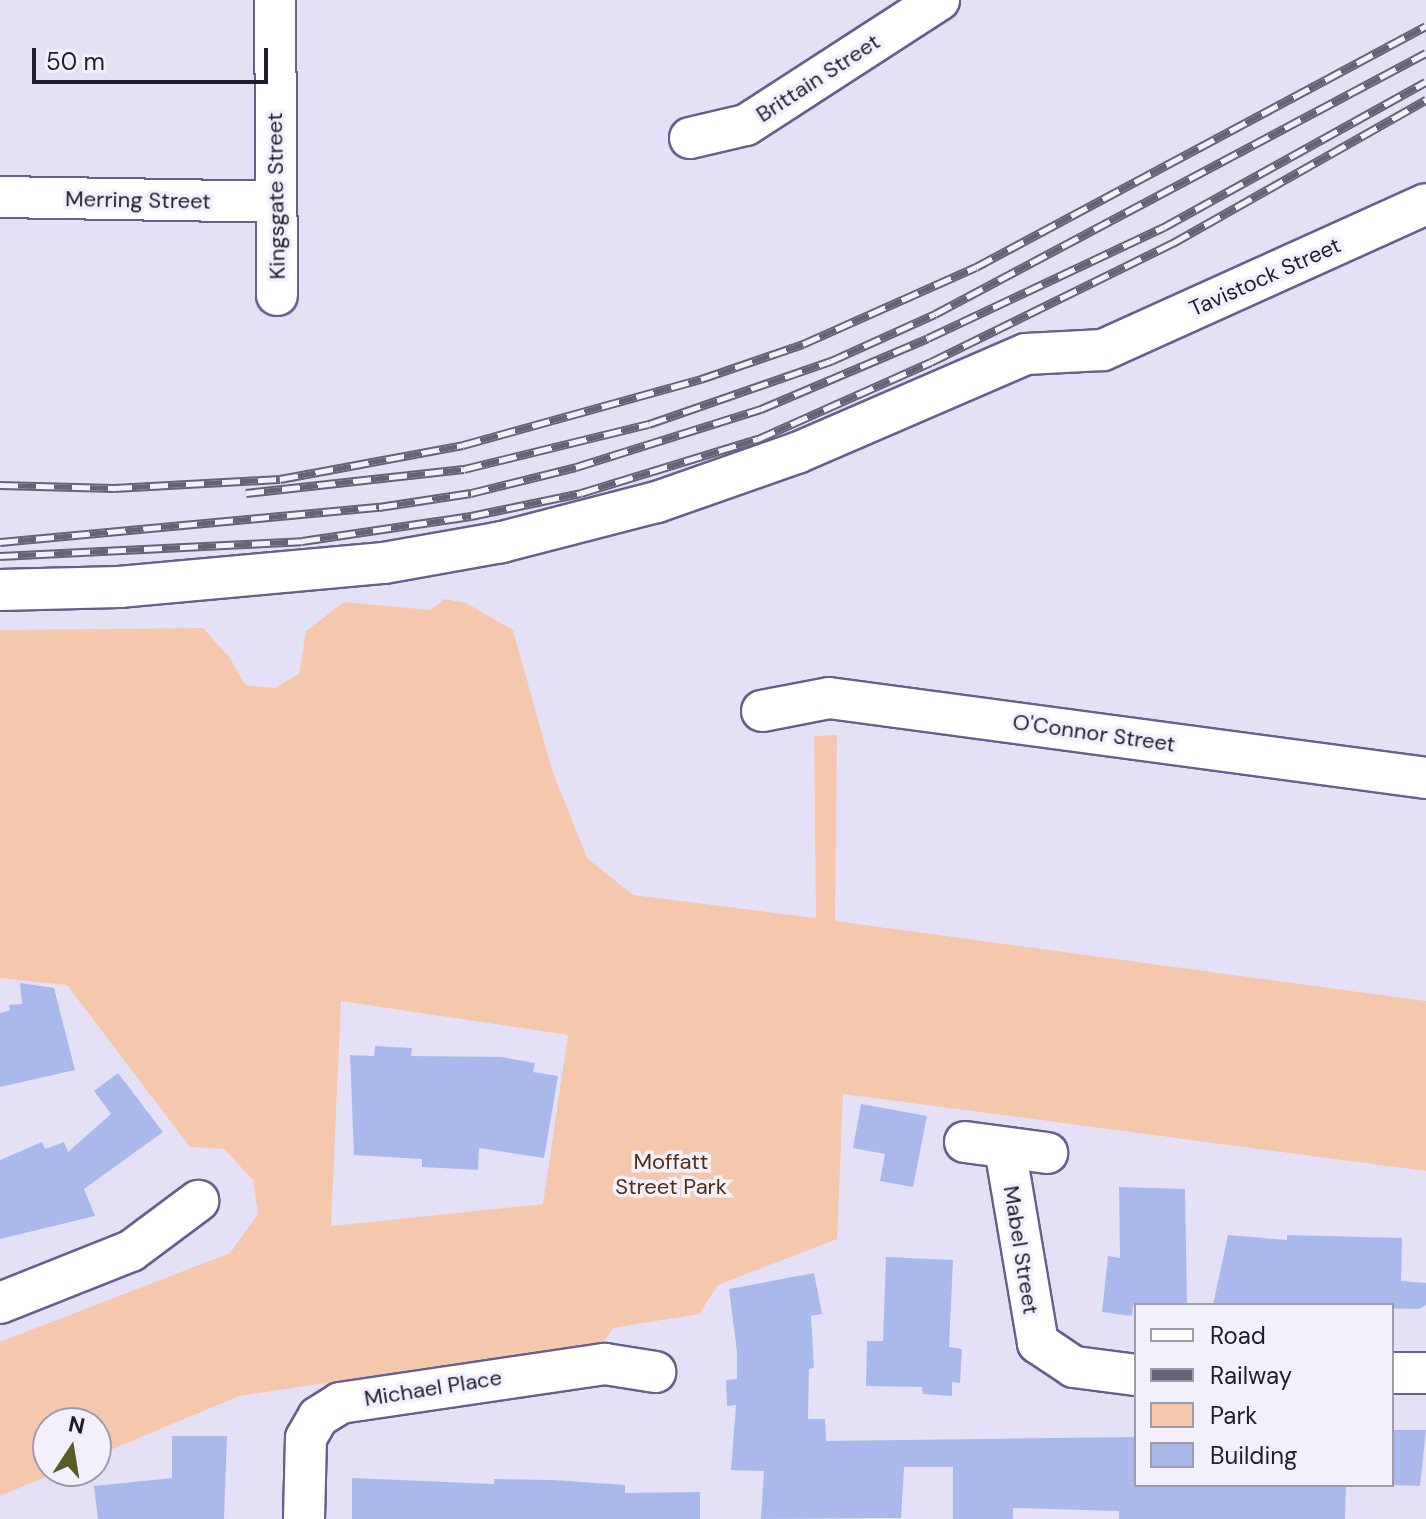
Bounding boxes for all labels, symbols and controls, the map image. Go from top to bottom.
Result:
street label: Brittain Street [751,28,885,128]
scale bar [36,32,272,82]
text: 50 m [46,46,105,77]
street label: Kingsgate Street [261,112,291,280]
street label: Merring Street [65,186,211,214]
street label: Tavistock Street [1185,232,1345,322]
street label: O'Connor Street [1011,709,1177,757]
park label: Moffatt Street Park [615,1148,727,1200]
street label: Mabel Street [998,1184,1044,1316]
legend [1134,1303,1394,1487]
text: Road [1210,1320,1266,1351]
text: Railway [1210,1360,1292,1391]
street label: Michael Place [362,1364,504,1412]
text: Park [1210,1400,1257,1431]
north arrow [32,1407,112,1487]
text: N [66,1409,88,1441]
text: Building [1210,1440,1297,1471]

